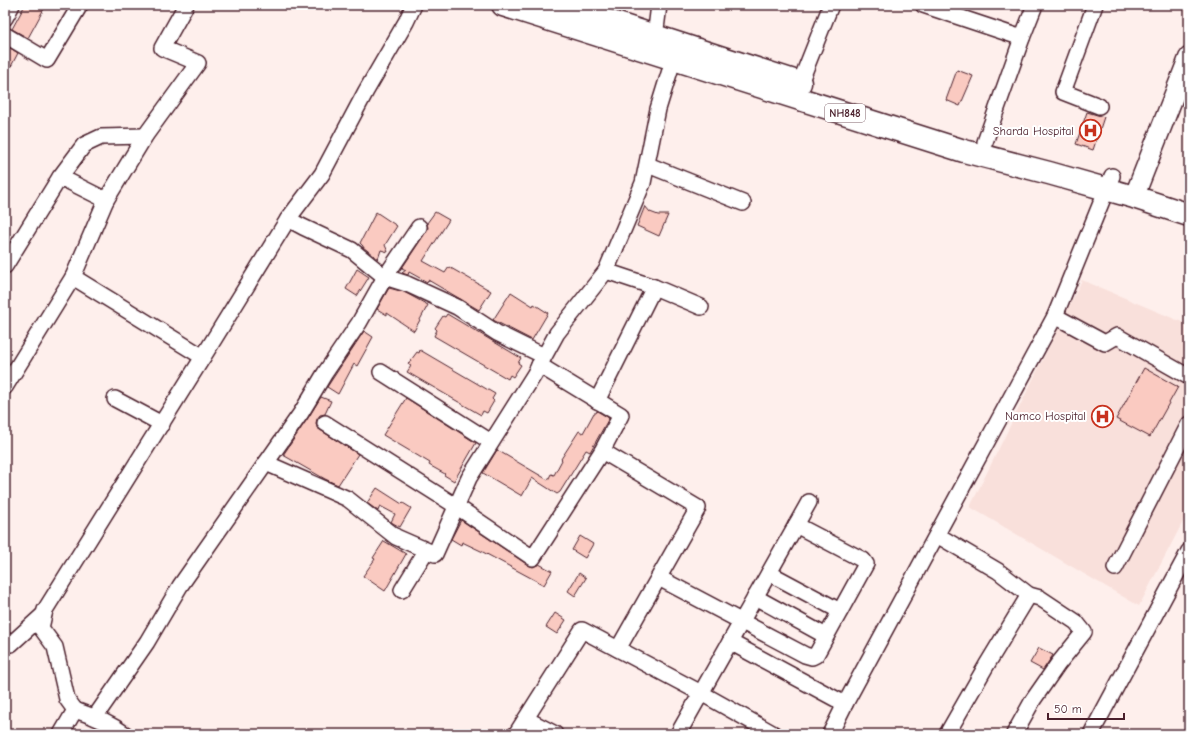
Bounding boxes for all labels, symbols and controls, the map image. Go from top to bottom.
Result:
road number: NH848 [825,104,865,122]
hospital icon: Sharda Hospital [1077,118,1103,144]
place label: Sharda Hospital [993,124,1074,138]
hospital icon: Namco Hospital [1089,403,1115,429]
place label: Namco Hospital [1005,409,1086,423]
scale bar [1048,695,1124,721]
text: 50 m [1054,702,1082,716]

